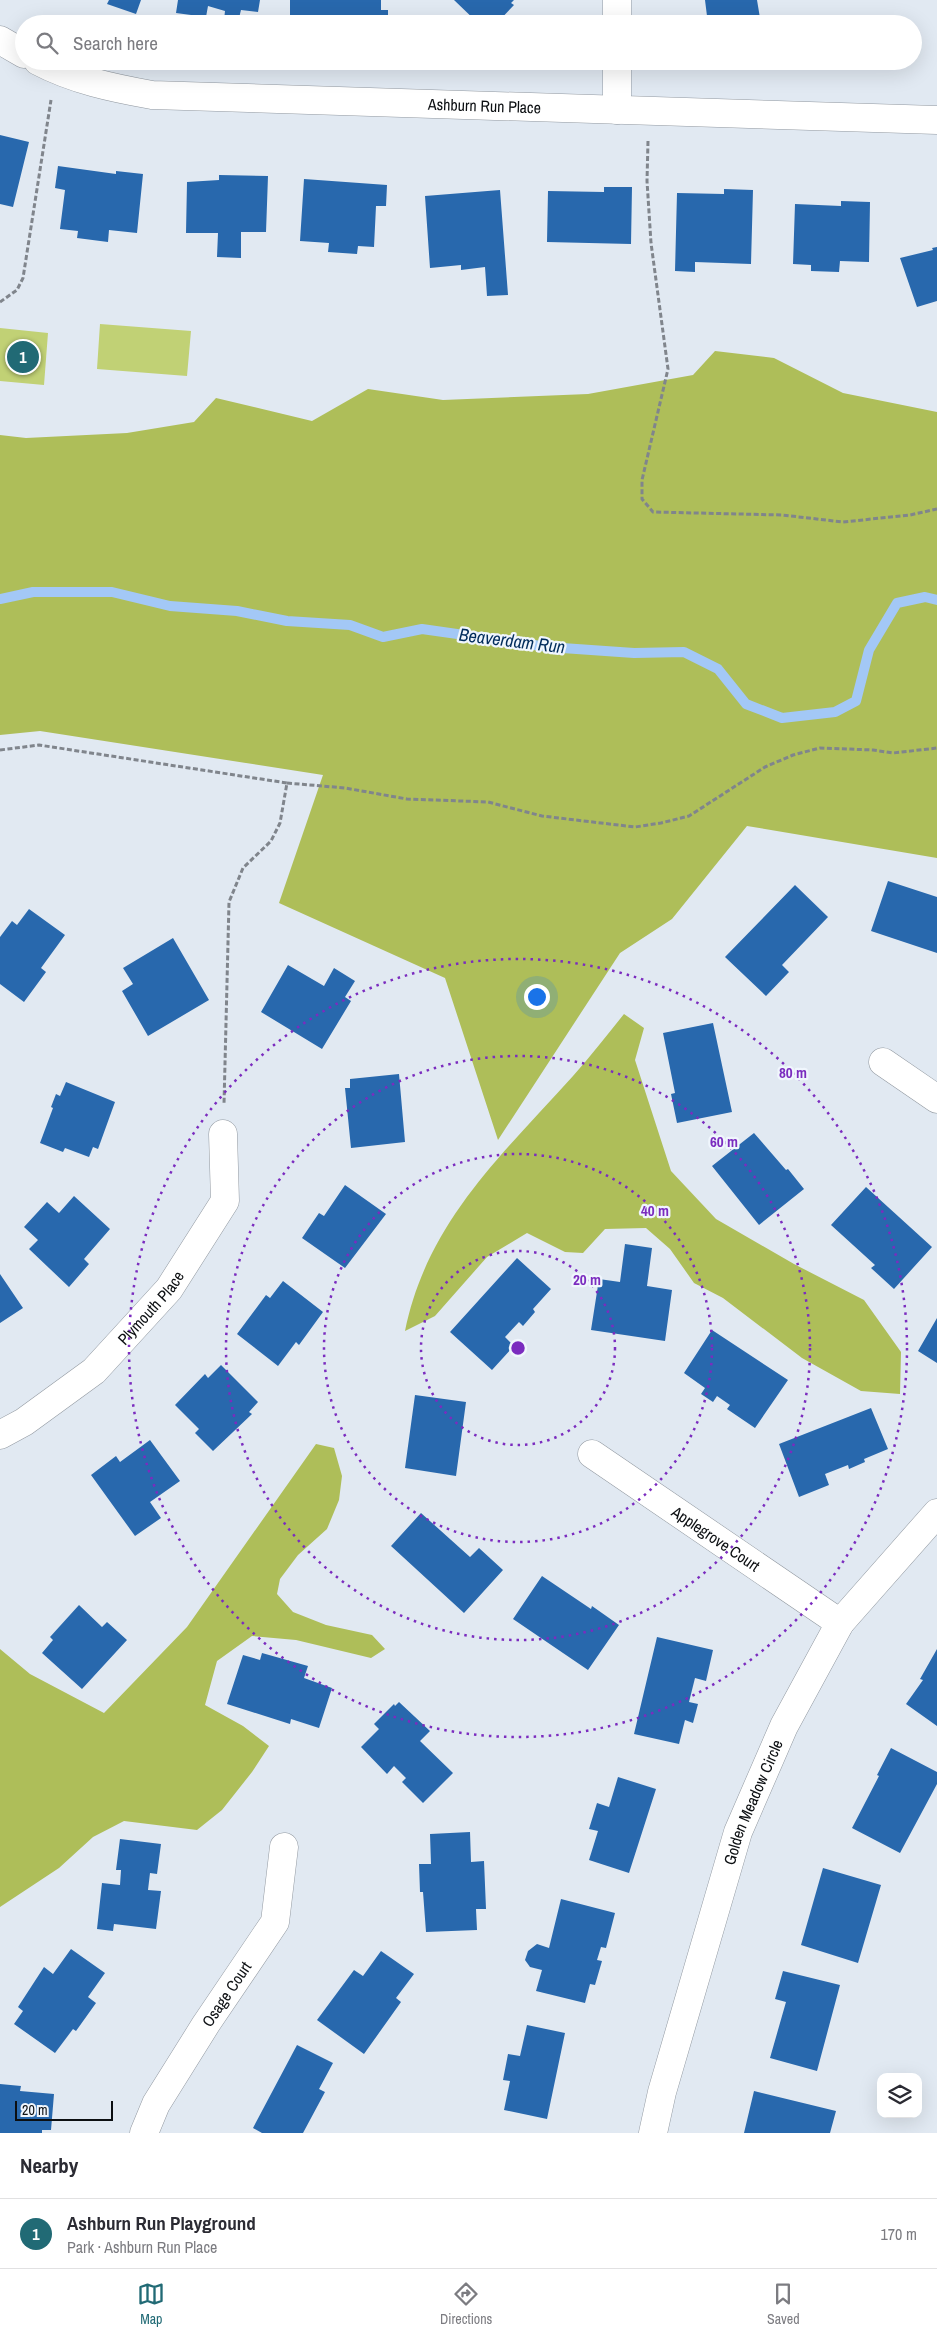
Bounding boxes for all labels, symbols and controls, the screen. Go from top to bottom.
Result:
search box [15,15,922,70]
icon: search [33,29,61,57]
text: Search here [73,30,158,56]
street label: Ashburn Run Place [427,93,541,118]
pin: 1 [7,338,39,376]
water label: Beaverdam Run [458,622,567,659]
your location [524,984,550,1010]
text: 80 m [779,1062,807,1083]
text: 60 m [710,1131,738,1152]
text: 40 m [641,1200,669,1221]
street label: Plymouth Place [113,1267,189,1349]
text: 20 m [573,1269,601,1290]
centre of rings [509,1339,527,1357]
street label: Applegrove Court [667,1500,765,1577]
street label: Golden Meadow Circle [718,1736,788,1867]
street label: Osage Court [196,1957,256,2031]
map controls [877,2073,922,2118]
button: layers [877,2073,922,2118]
scale bar [15,2098,112,2121]
text: 20 m [22,2101,48,2119]
text: Nearby [20,2151,78,2180]
text: Ashburn Run Playground [67,2210,256,2236]
text: 1 [32,2223,40,2245]
text: 170 m [881,2223,917,2245]
text: Park · Ashburn Run Place [67,2236,217,2258]
tab: Map [137,2280,165,2328]
tab: Directions [440,2280,492,2328]
tab: Saved [767,2280,800,2328]

